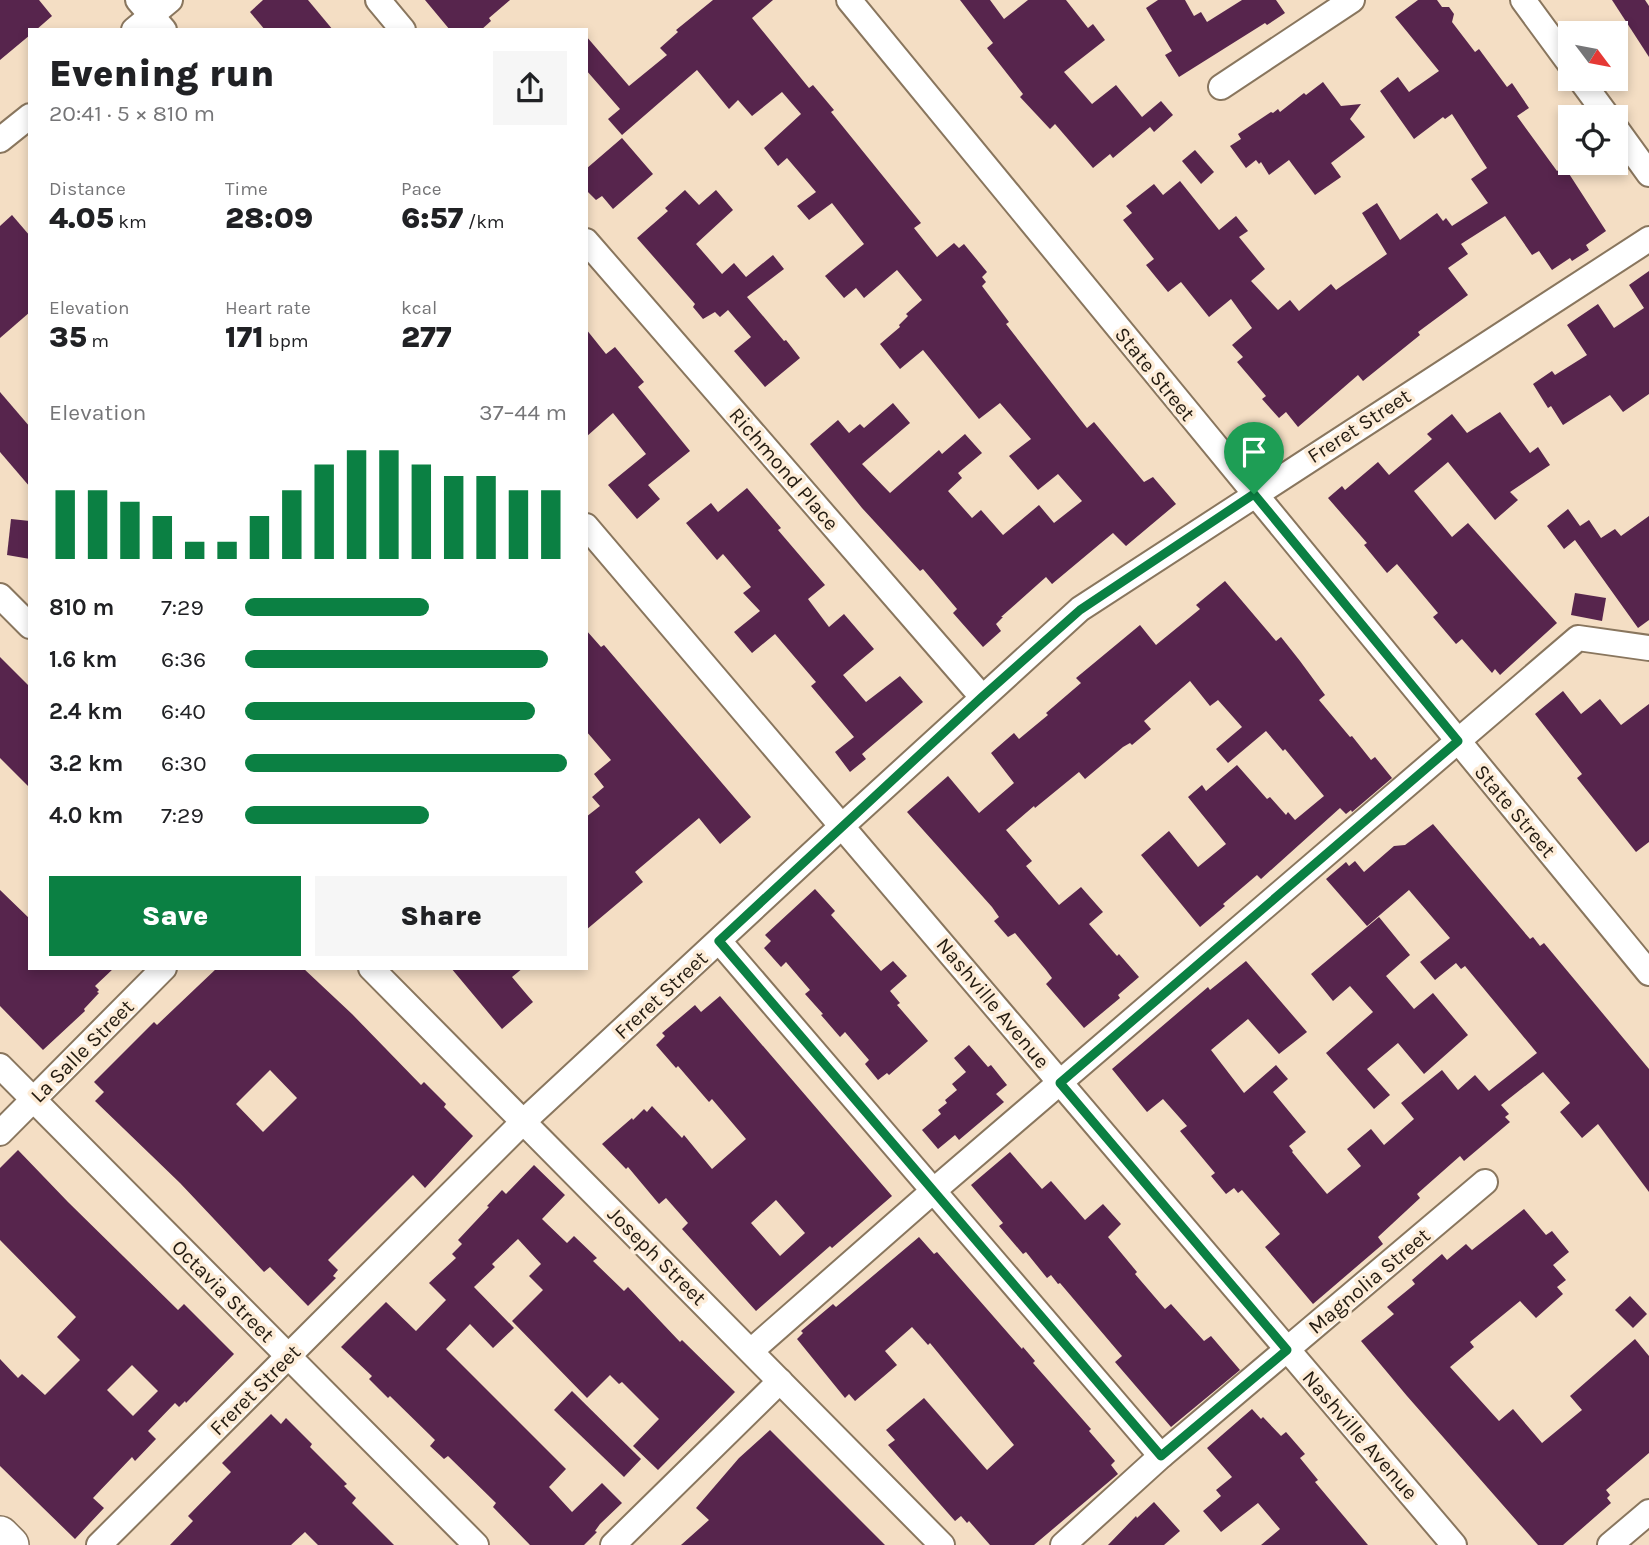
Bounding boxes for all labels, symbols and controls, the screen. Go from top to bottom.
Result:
north arrow [1558,21,1628,91]
map controls [1558,21,1628,175]
text: Evening run [49,51,274,96]
button: share [493,51,567,125]
text: 20:41 · 5 × 810 m [49,100,215,127]
button: locate [1558,105,1628,175]
text: Distance [49,178,126,200]
text: Time [225,178,268,200]
text: Pace [401,178,442,200]
text: 4.05 [49,200,114,236]
text: 28:09 [225,200,313,236]
text: 6:57 [401,200,463,236]
text: km [114,211,147,233]
text: /km [463,211,505,233]
text: Elevation [49,297,129,319]
text: Heart rate [225,297,311,319]
text: kcal [401,297,437,319]
text: 35 [49,319,87,355]
text: 171 [225,319,264,355]
text: 277 [401,319,452,355]
street label: State Street [1110,322,1200,426]
text: m [87,330,109,352]
text: bpm [264,330,309,352]
street label: Freret Street [1303,384,1415,468]
text: Elevation [49,399,146,426]
text: 37–44 m [479,399,567,426]
street label: Richmond Place [724,403,844,535]
pin [1224,422,1284,494]
icon: arrive [1235,433,1273,471]
text: 810 m [49,594,114,621]
text: 7:29 [161,594,204,621]
text: 1.6 km [49,646,117,673]
text: 6:36 [161,646,206,673]
text: 2.4 km [49,698,123,725]
text: 6:40 [161,698,206,725]
text: 3.2 km [49,750,123,777]
text: 6:30 [161,750,207,777]
street label: State Street [1469,760,1561,862]
text: 4.0 km [49,802,123,829]
text: 7:29 [161,802,204,829]
button: Save [49,876,301,956]
button: Share [315,876,567,956]
street label: Nashville Avenue [931,933,1055,1073]
street label: Freret Street [610,946,713,1044]
street label: La Salle Street [26,994,139,1107]
street label: Joseph Street [603,1202,711,1310]
street label: Magnolia Street [1303,1223,1435,1339]
street label: Octavia Street [167,1235,279,1347]
street label: Freret Street [205,1340,305,1440]
street label: Nashville Avenue [1297,1366,1423,1504]

